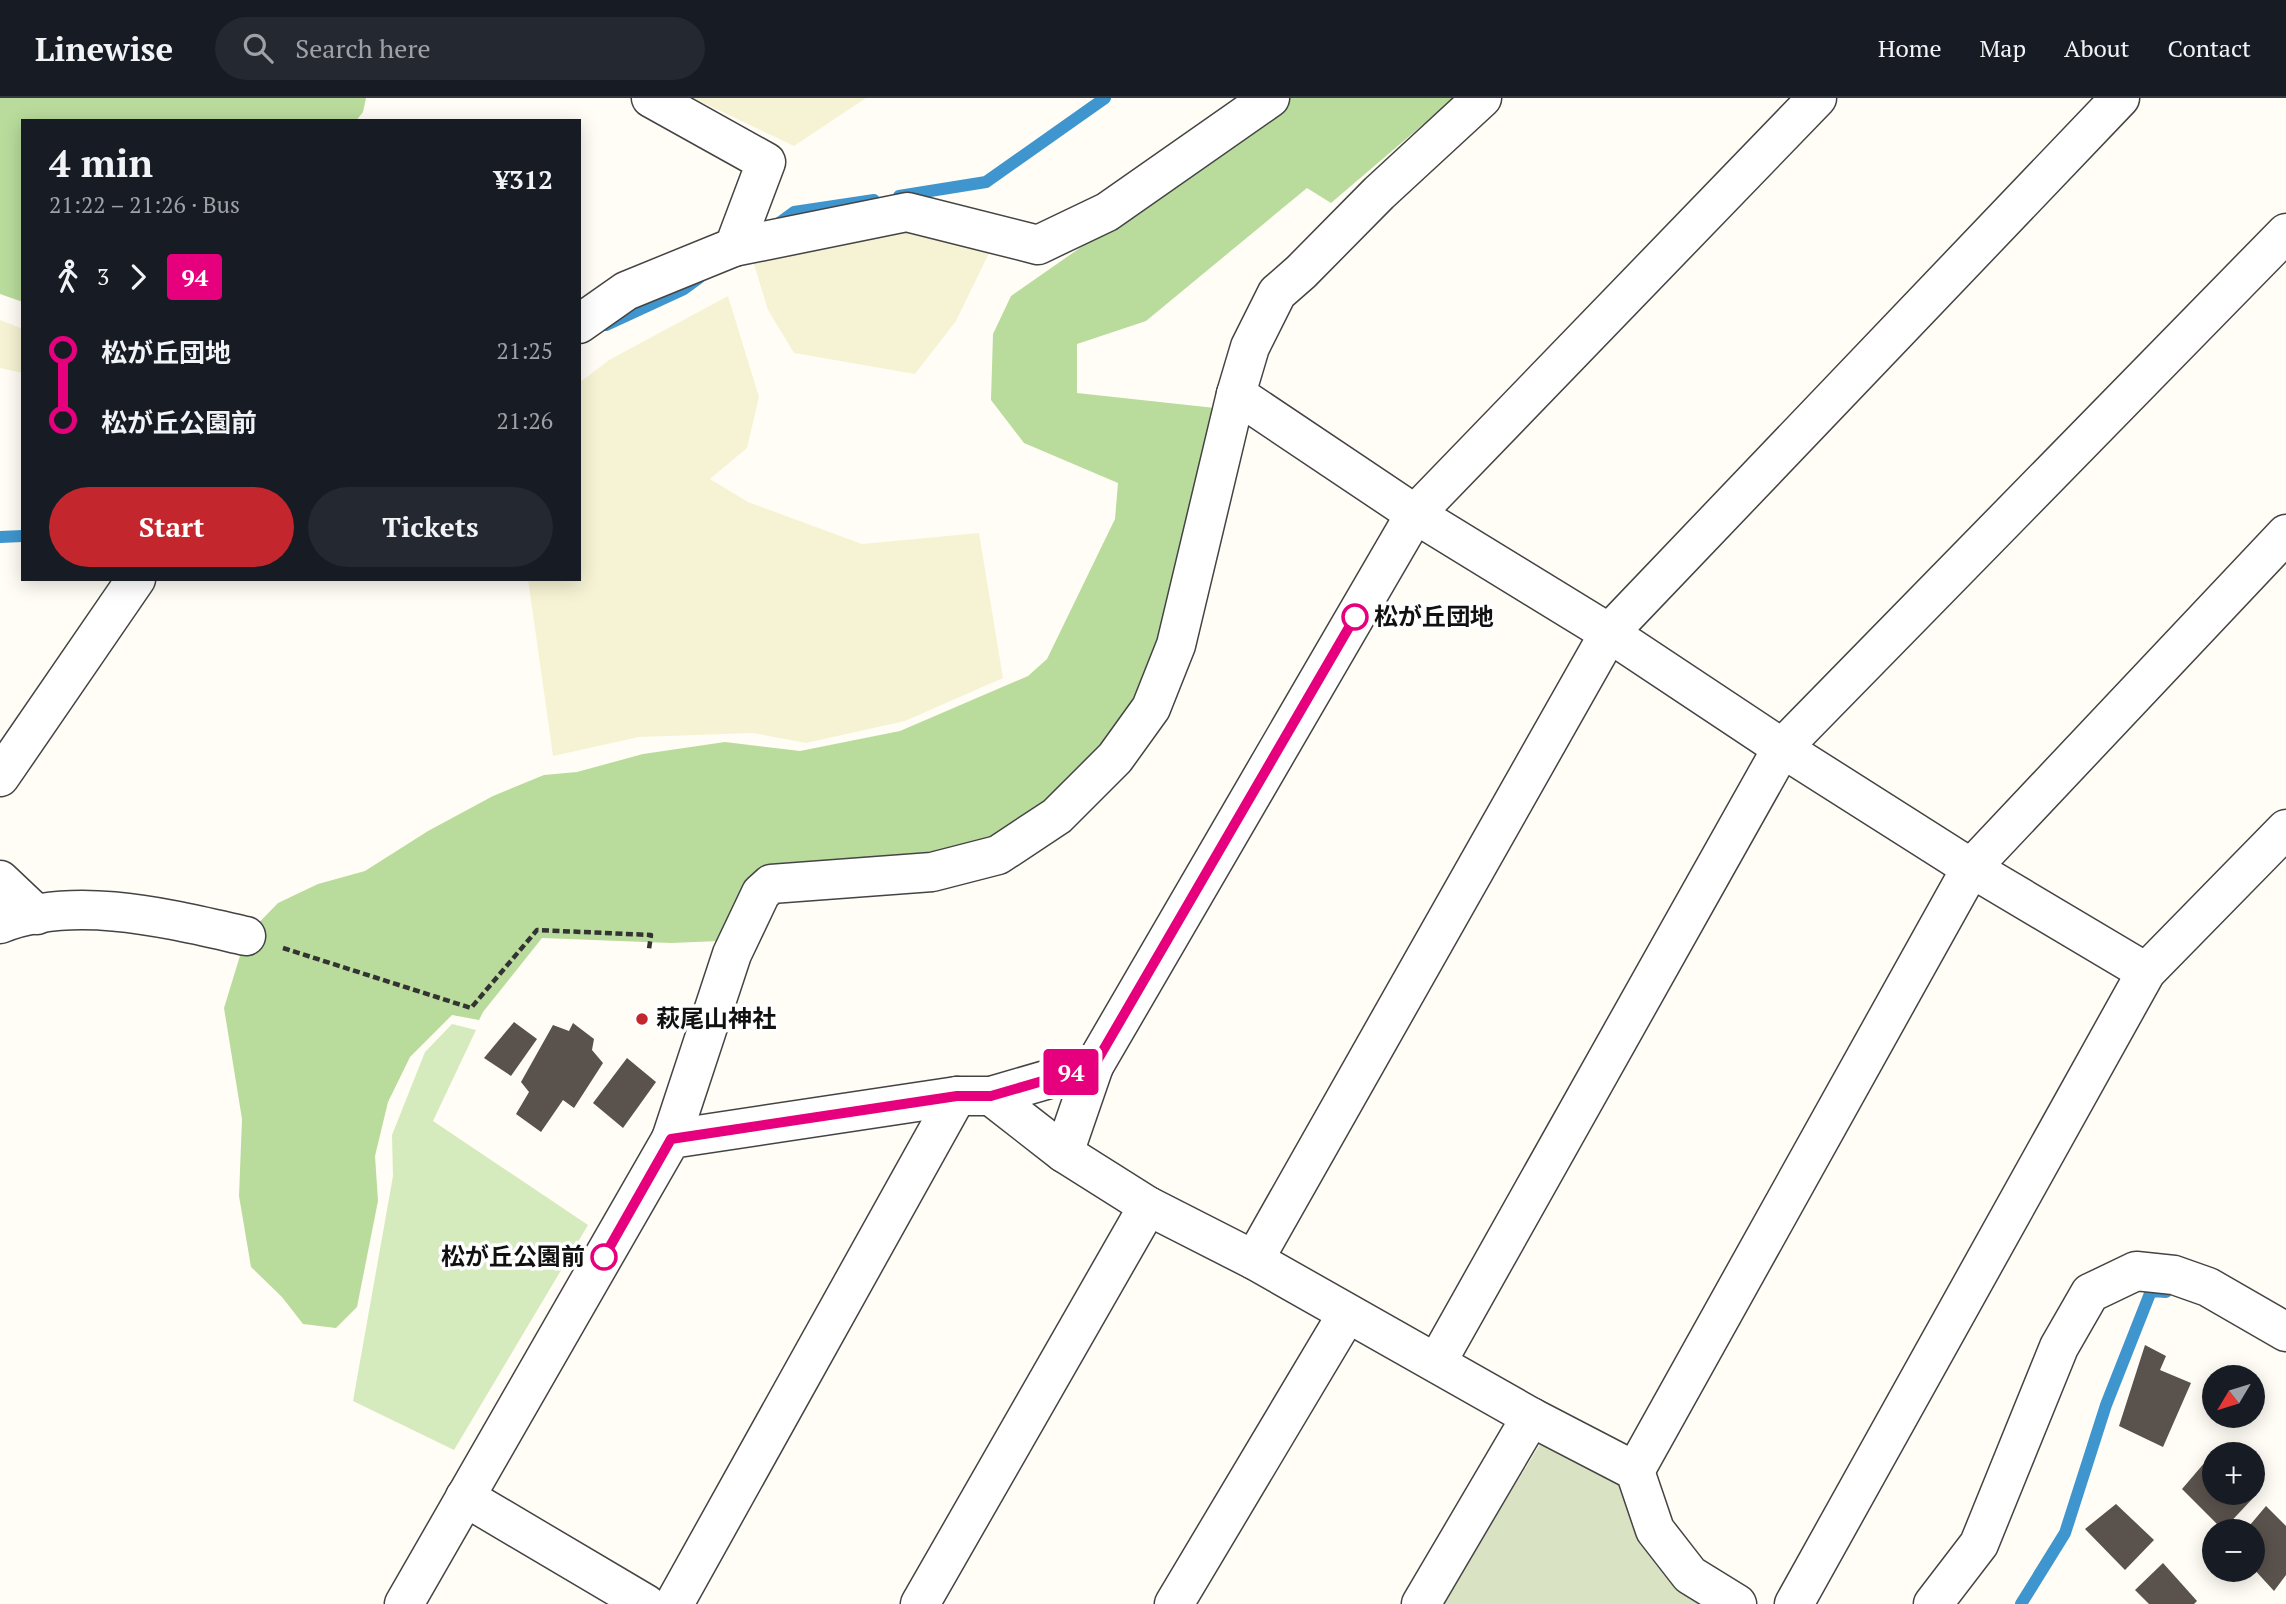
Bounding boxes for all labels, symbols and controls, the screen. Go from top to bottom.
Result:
search box [215,17,705,80]
text: Linewise [35,27,173,70]
icon: search [239,29,277,67]
text: Search here [295,31,430,65]
text: Home [1878,32,1942,64]
text: Map [1980,32,2026,64]
text: About [2064,32,2130,64]
text: Contact [2168,32,2251,64]
text: 4 min [49,138,153,188]
text: ¥312 [494,162,553,196]
text: 21:22 – 21:26 · Bus [49,189,240,220]
icon: walk [49,258,87,296]
icon: forward [119,258,157,296]
text: 3 [97,261,109,292]
text: 94 [181,261,208,293]
text: 松が丘団地 [101,335,231,369]
text: 21:25 [496,335,553,366]
text: 松が丘公園前 [101,405,257,439]
text: 21:26 [496,405,553,436]
button: Start [49,487,294,567]
button: Tickets [308,487,553,567]
place label: 松が丘団地 [1374,600,1494,632]
marker: 松が丘団地 [1342,604,1368,630]
place label: 萩尾山神社 [656,1002,776,1034]
marker: 萩尾山神社 [634,1011,650,1027]
line badge: 94 [1040,1049,1102,1095]
text: 94 [1057,1056,1085,1088]
place label: 松が丘公園前 [441,1240,585,1272]
marker: 松が丘公園前 [591,1244,617,1270]
north arrow [2202,1365,2264,1428]
map controls [2202,1365,2265,1582]
button: + [2202,1442,2265,1505]
button: − [2202,1519,2265,1582]

